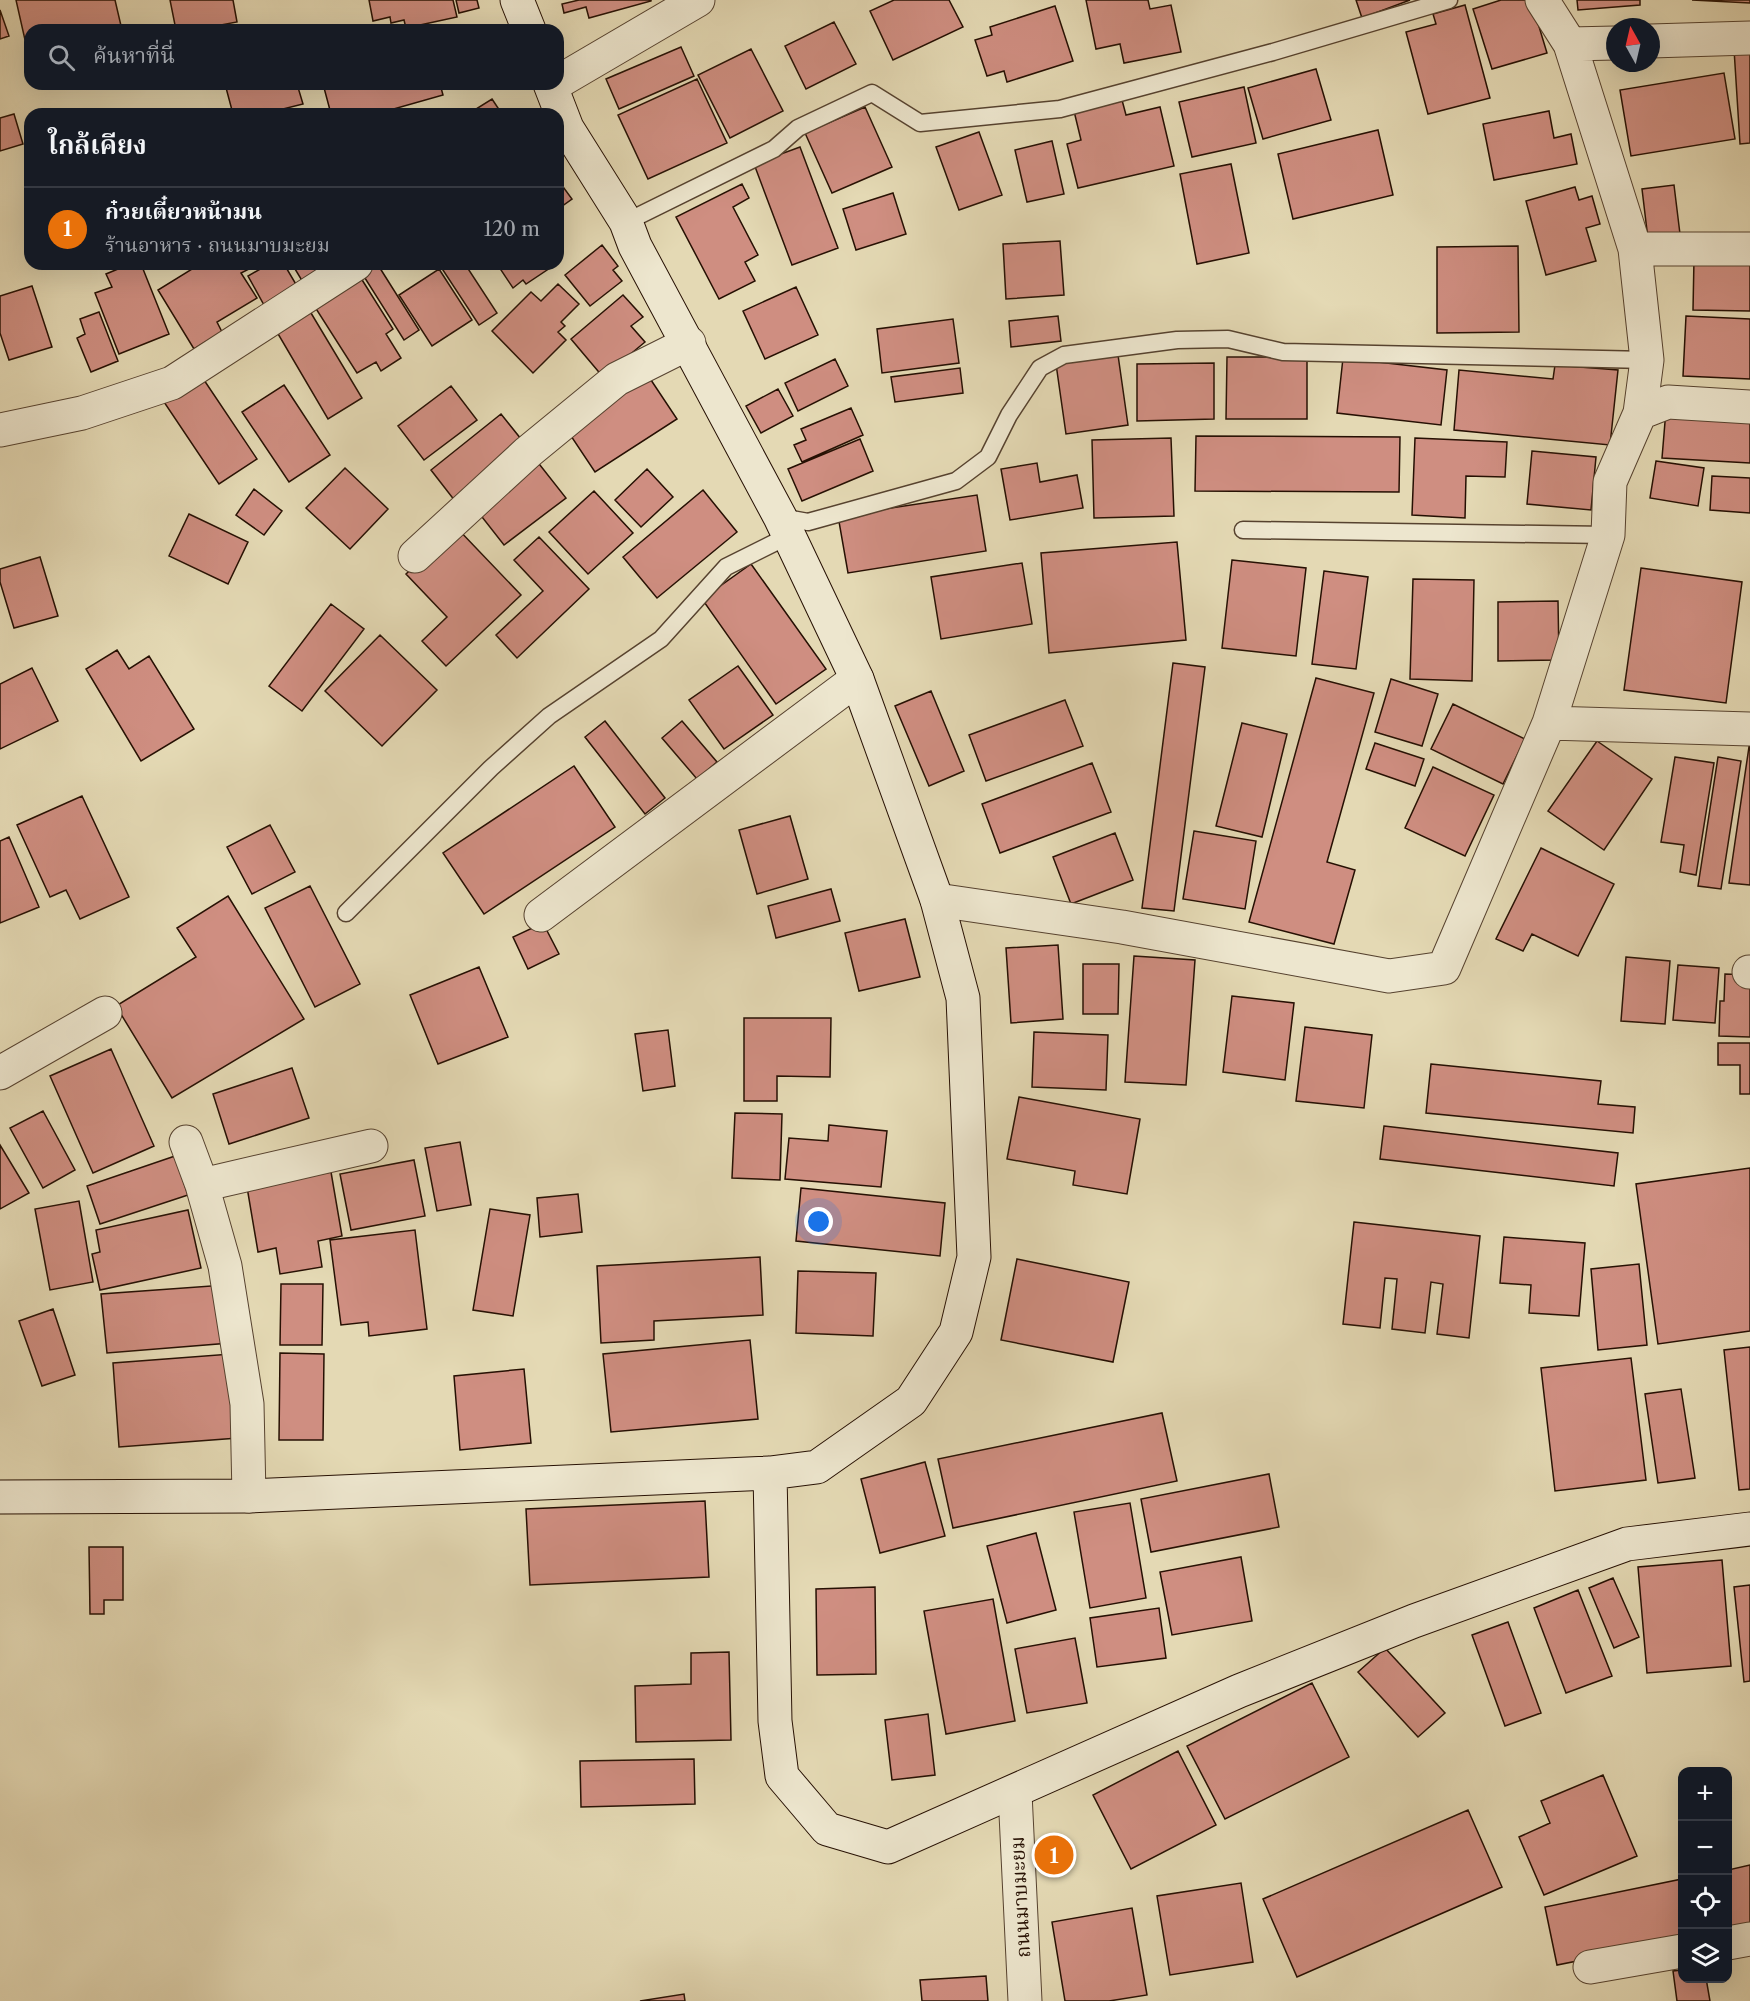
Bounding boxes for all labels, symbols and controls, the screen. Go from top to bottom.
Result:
north arrow [1606,18,1660,72]
search box [24,24,564,90]
icon: search [45,41,78,74]
text: ค้นหาที่นี่ [93,42,175,69]
text: ใกล้เคียง [48,129,147,161]
text: ก๋วยเตี๋ยวหน้ามน [105,198,262,225]
text: 1 [63,217,72,241]
text: 120 m [483,217,540,241]
text: ร้านอาหาร · ถนนมาบมะยม [105,233,330,257]
your location [804,1207,833,1236]
map controls [1678,1767,1732,1983]
button: + [1678,1767,1732,1821]
button: − [1678,1821,1732,1875]
pin: 1 [1034,1832,1074,1878]
street label: ถนนมาบมะยม [1005,1836,1035,1958]
button: locate [1678,1875,1732,1929]
button: layers [1678,1929,1732,1983]

